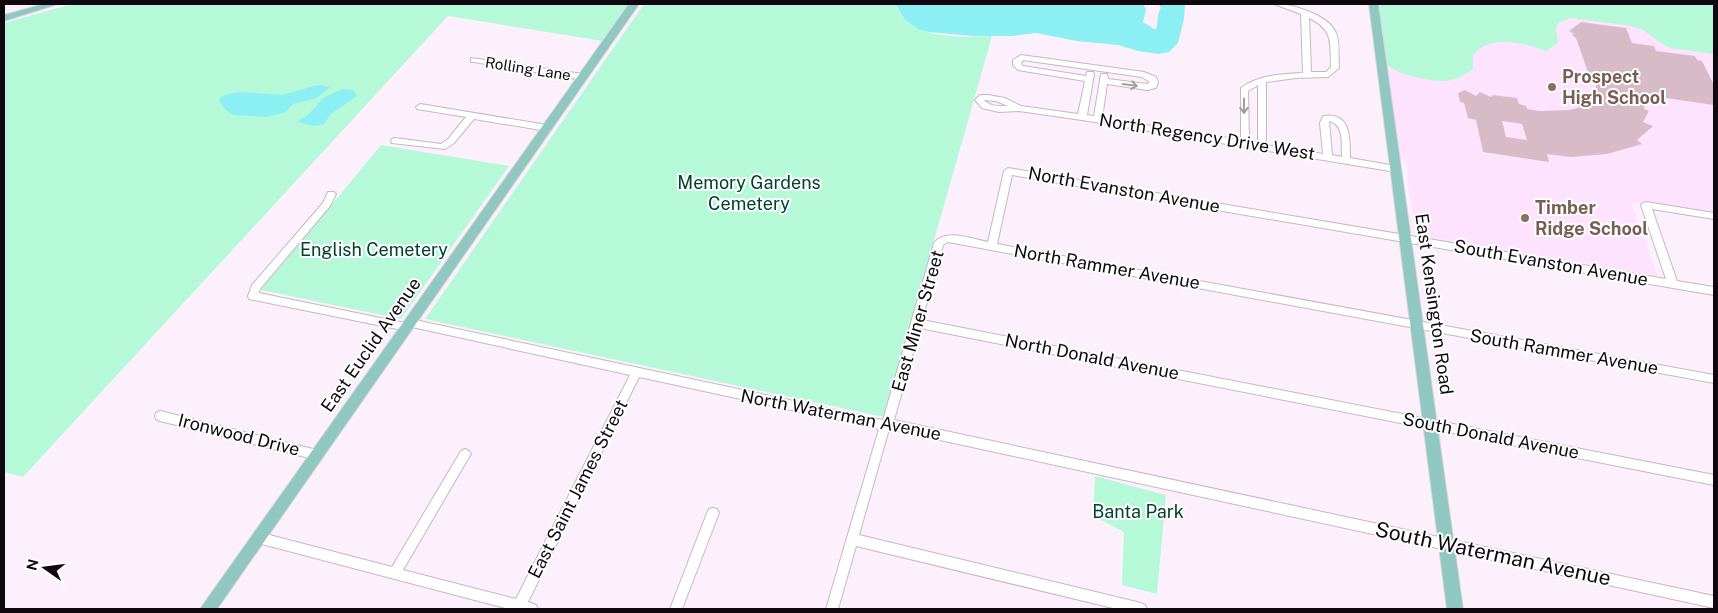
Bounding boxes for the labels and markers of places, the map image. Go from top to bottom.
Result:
place label: Prospect High School [1562,66,1666,108]
marker: Prospect High School [1546,81,1558,93]
place label: Timber Ridge School [1535,197,1648,239]
marker: Timber Ridge School [1519,212,1531,224]

